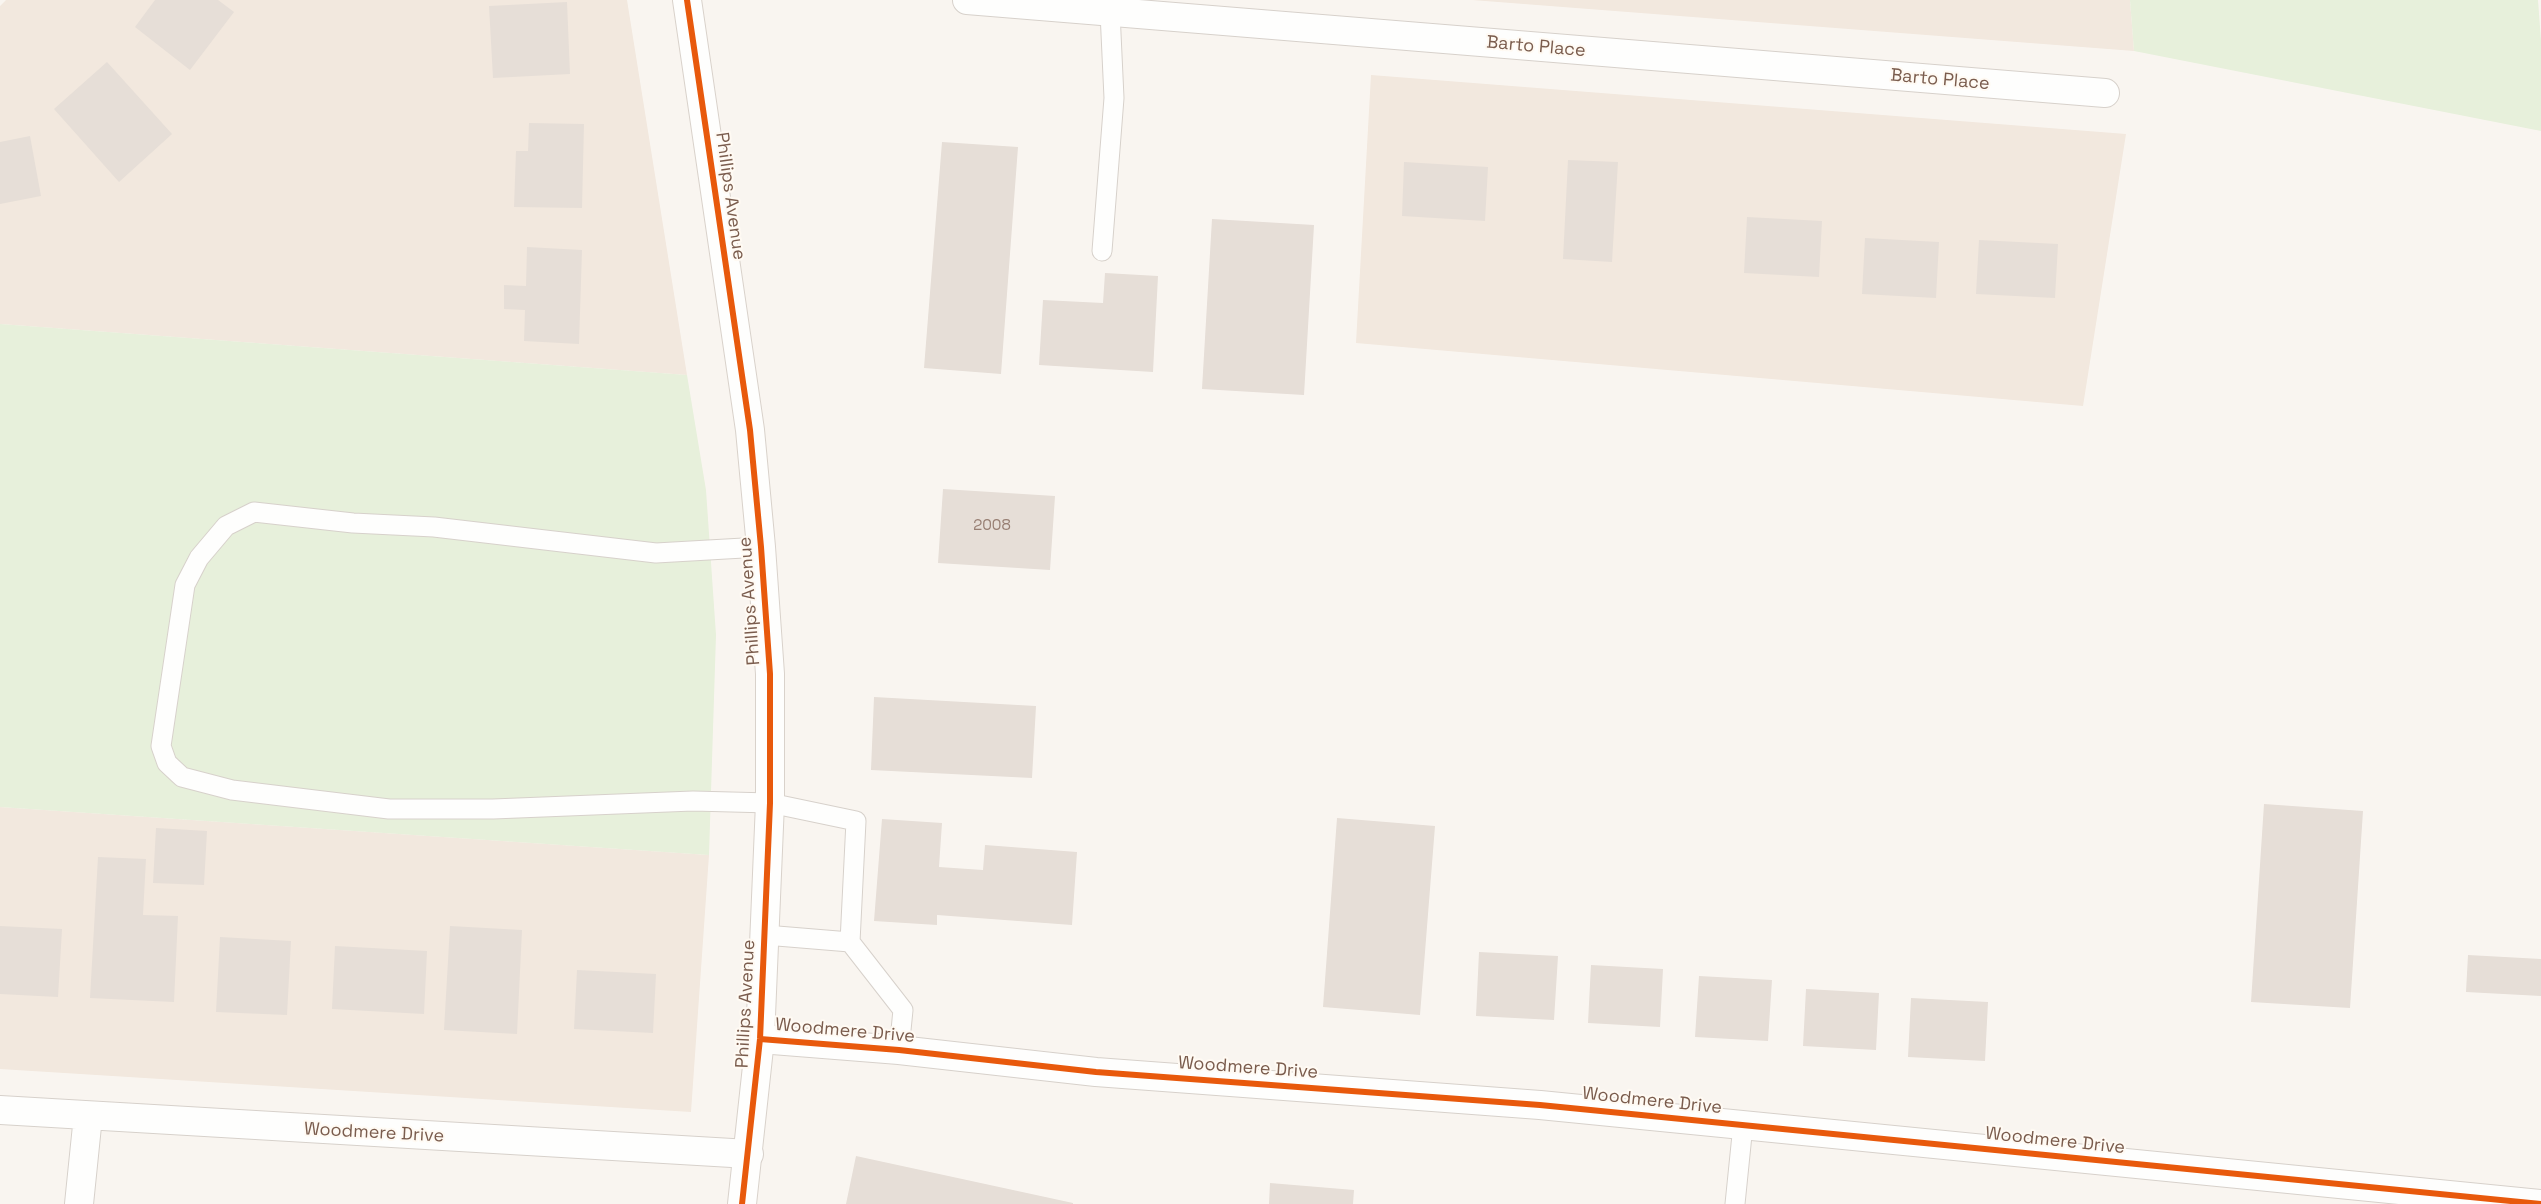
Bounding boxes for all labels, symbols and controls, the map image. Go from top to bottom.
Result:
street label: Barto Place [1486,32,1586,62]
street label: Barto Place [1890,65,1990,95]
street label: Phillips Avenue [710,131,750,261]
house number: 2008 [973,517,1011,535]
street label: Phillips Avenue [735,536,765,666]
street label: Phillips Avenue [732,939,760,1069]
street label: Woodmere Drive [774,1014,916,1048]
street label: Woodmere Drive [1177,1052,1319,1084]
street label: Woodmere Drive [1581,1083,1723,1119]
street label: Woodmere Drive [303,1119,445,1147]
street label: Woodmere Drive [1984,1123,2126,1159]

